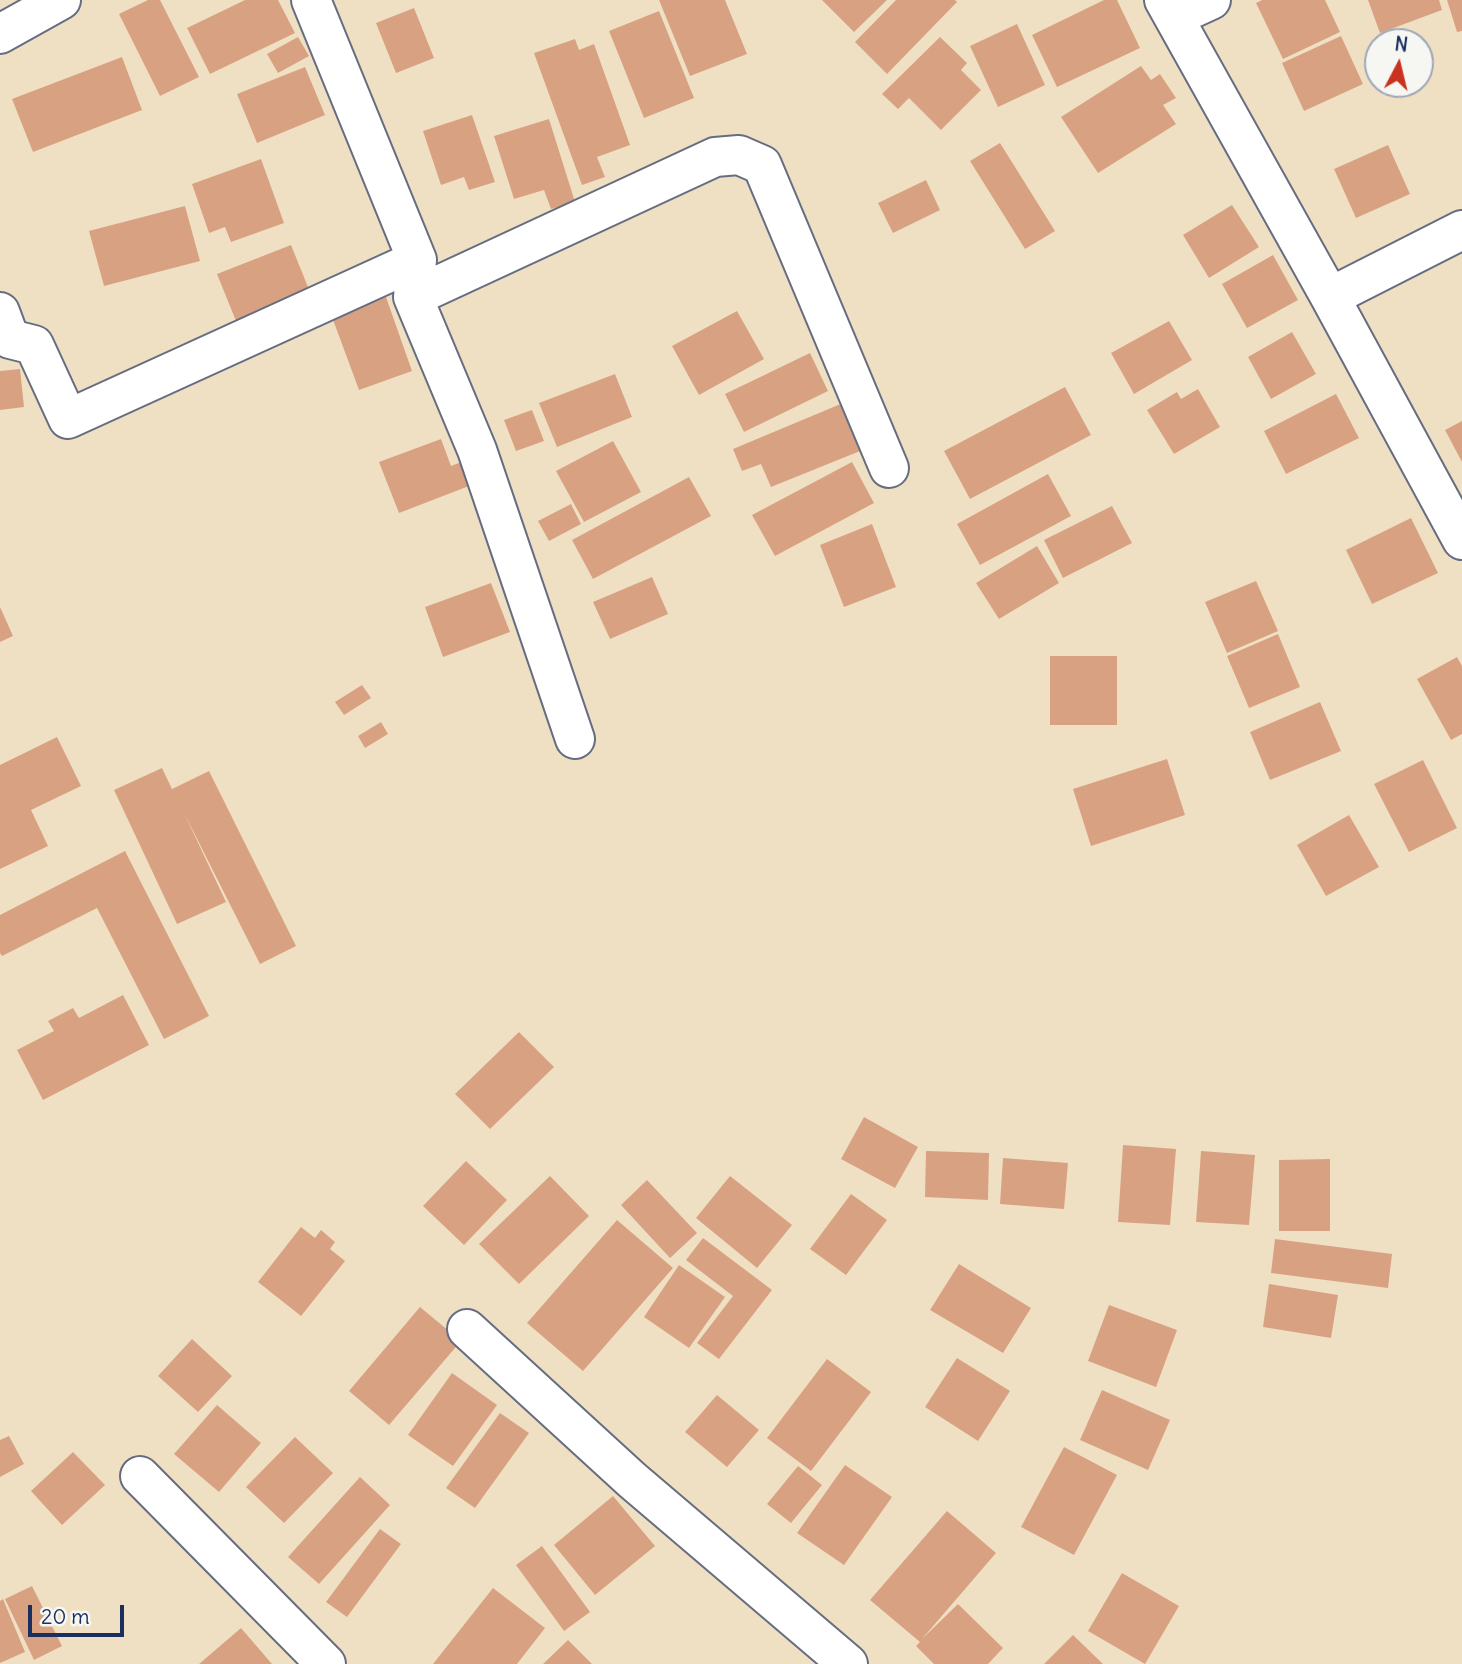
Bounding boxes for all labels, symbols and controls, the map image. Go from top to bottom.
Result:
north arrow [1364,28,1434,98]
text: N [1393,31,1409,57]
scale bar [32,1590,128,1634]
text: 20 m [41,1603,90,1630]

